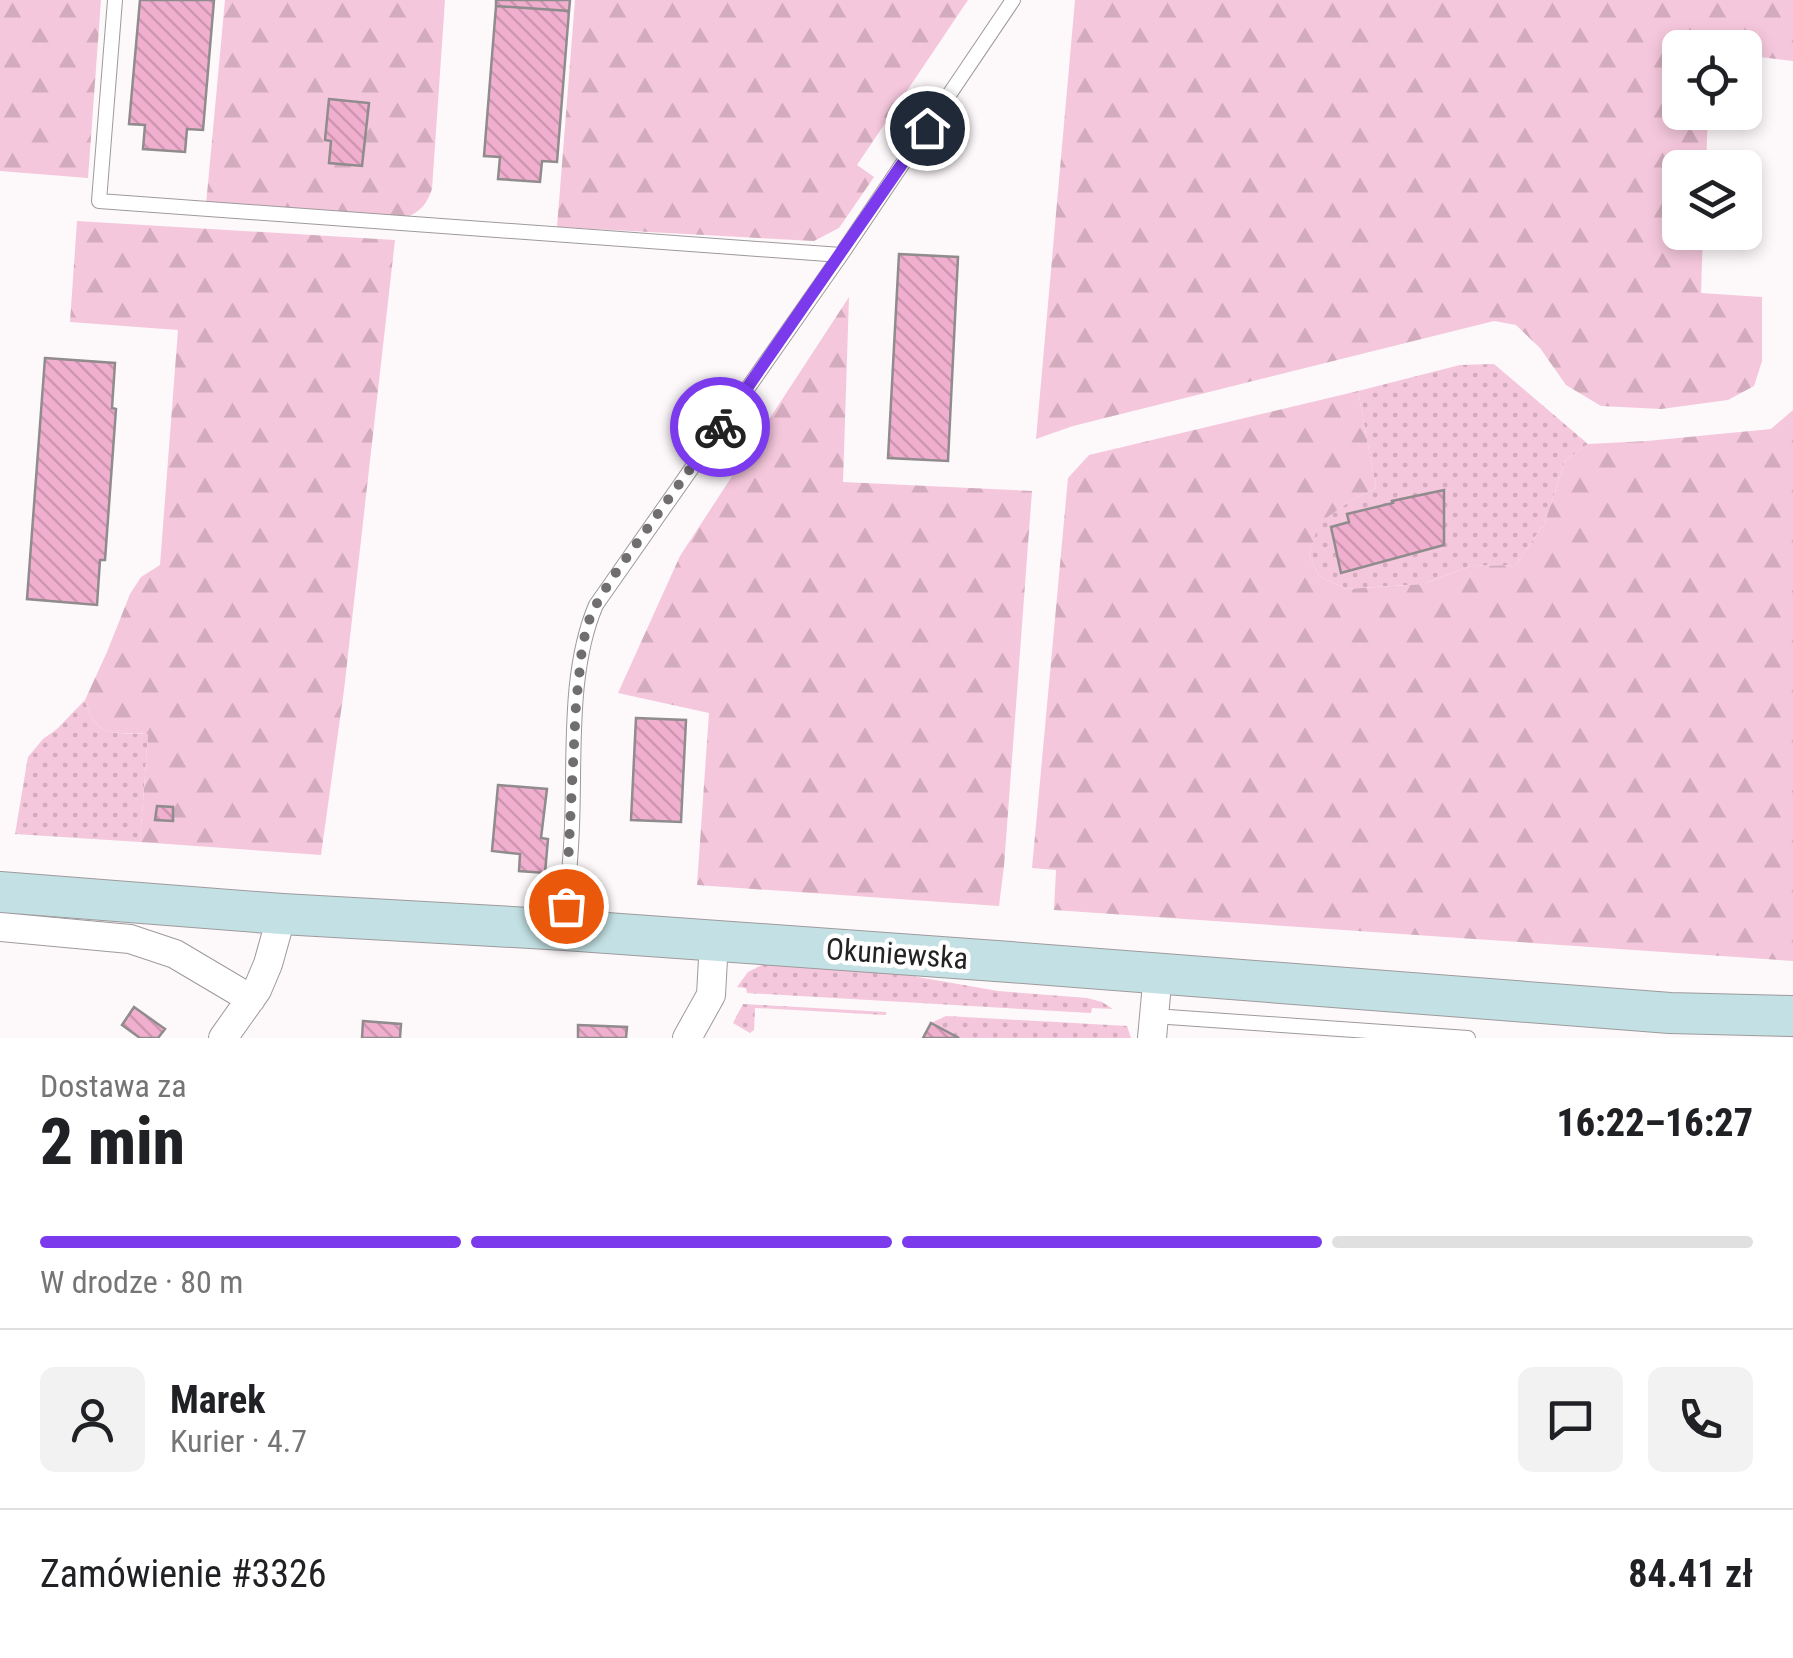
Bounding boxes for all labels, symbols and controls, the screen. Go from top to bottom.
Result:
map controls [1662,30,1762,250]
button: locate [1662,30,1762,130]
pin [885,86,970,171]
icon: home [900,101,955,156]
button: layers [1662,150,1762,250]
courier [670,377,770,477]
icon: bike [693,400,748,455]
pin [524,864,609,949]
icon: bag [539,879,594,934]
street label: Okuniewska [825,931,969,976]
text: Dostawa za [40,1067,187,1105]
text: 16:22–16:27 [1556,1101,1753,1145]
text: 2 min [40,1104,185,1180]
text: W drodze · 80 m [40,1263,243,1301]
button: person [40,1367,145,1472]
button: chat [1518,1367,1623,1472]
button: phone [1648,1367,1753,1472]
text: Marek [170,1378,265,1422]
text: Kurier · 4.7 [170,1422,307,1460]
text: Zamówienie #3326 [40,1552,327,1596]
text: 84.41 zł [1628,1552,1753,1596]

